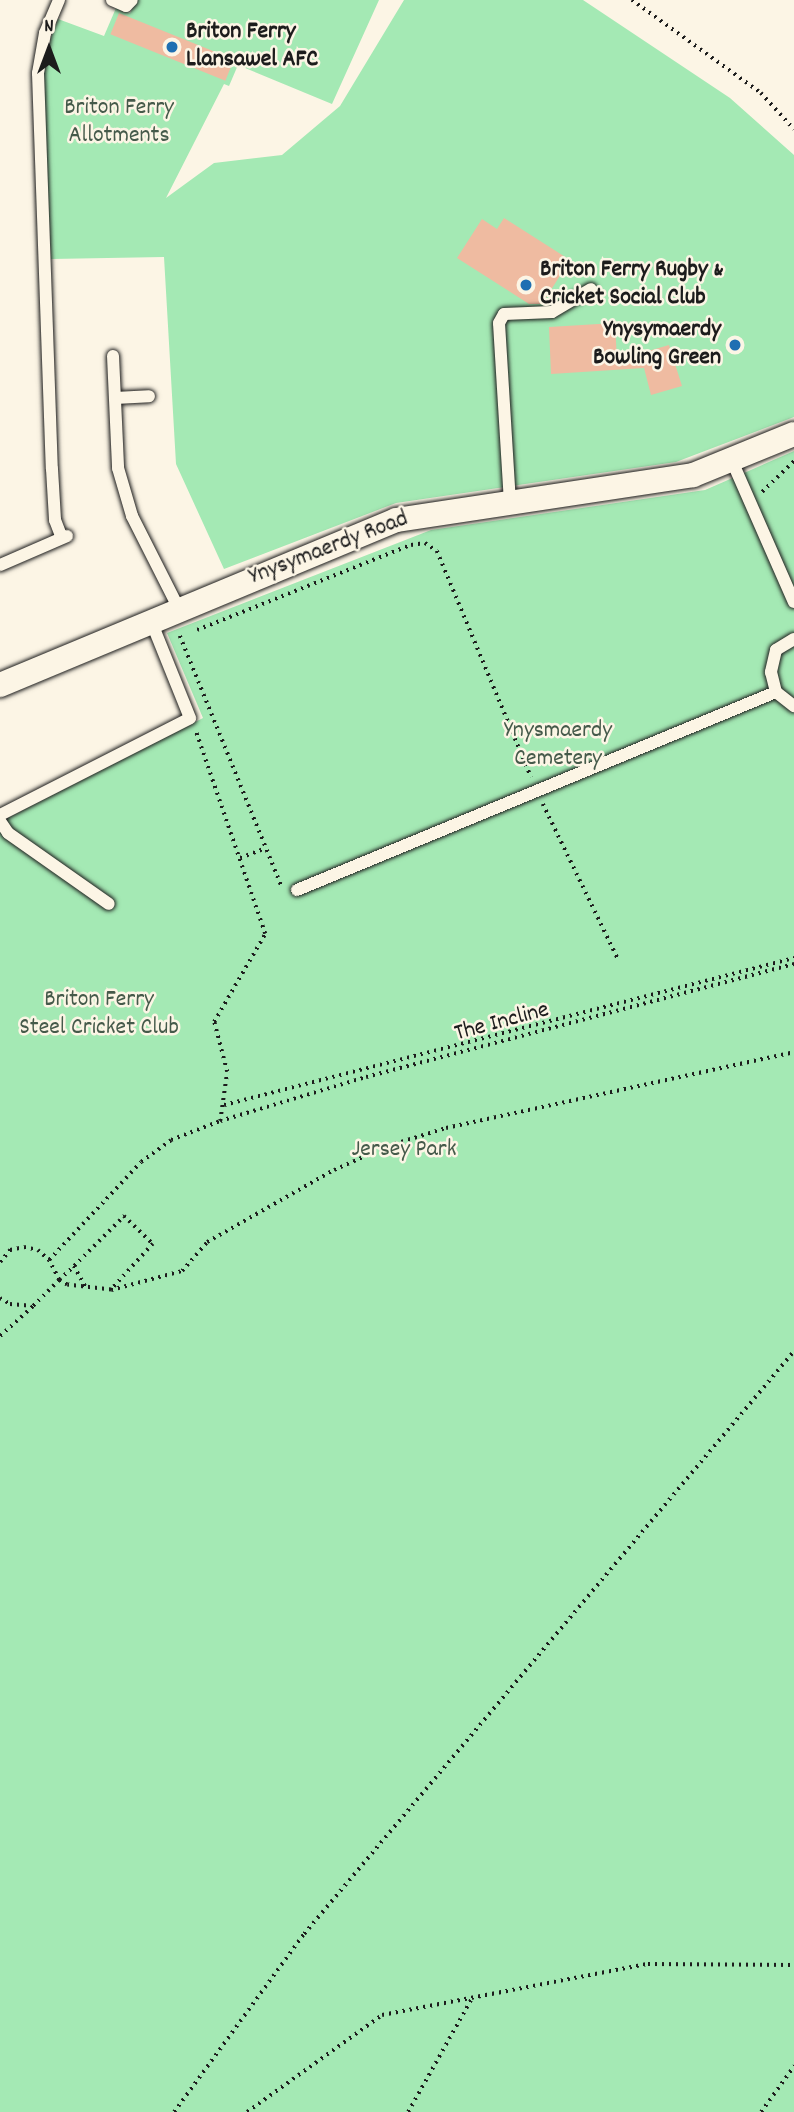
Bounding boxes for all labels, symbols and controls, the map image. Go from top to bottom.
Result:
north arrow [14,14,84,84]
text: N [44,14,54,41]
place label: Briton Ferry Llansawel AFC [186,19,318,75]
marker: Briton Ferry Llansawel AFC [164,39,180,55]
park label: Briton Ferry Allotments [64,95,174,151]
place label: Briton Ferry Rugby & Cricket Social Club [540,257,724,313]
marker: Briton Ferry Rugby & Cricket Social Club [518,277,534,293]
place label: Ynysymaerdy Bowling Green [593,317,721,373]
marker: Ynysymaerdy Bowling Green [727,337,743,353]
street label: Ynysymaerdy Road [245,505,413,593]
park label: Ynysmaerdy Cemetery [504,718,612,774]
park label: Briton Ferry Steel Cricket Club [19,987,179,1043]
street label: The Incline [452,997,552,1049]
park label: Jersey Park [352,1137,456,1165]

